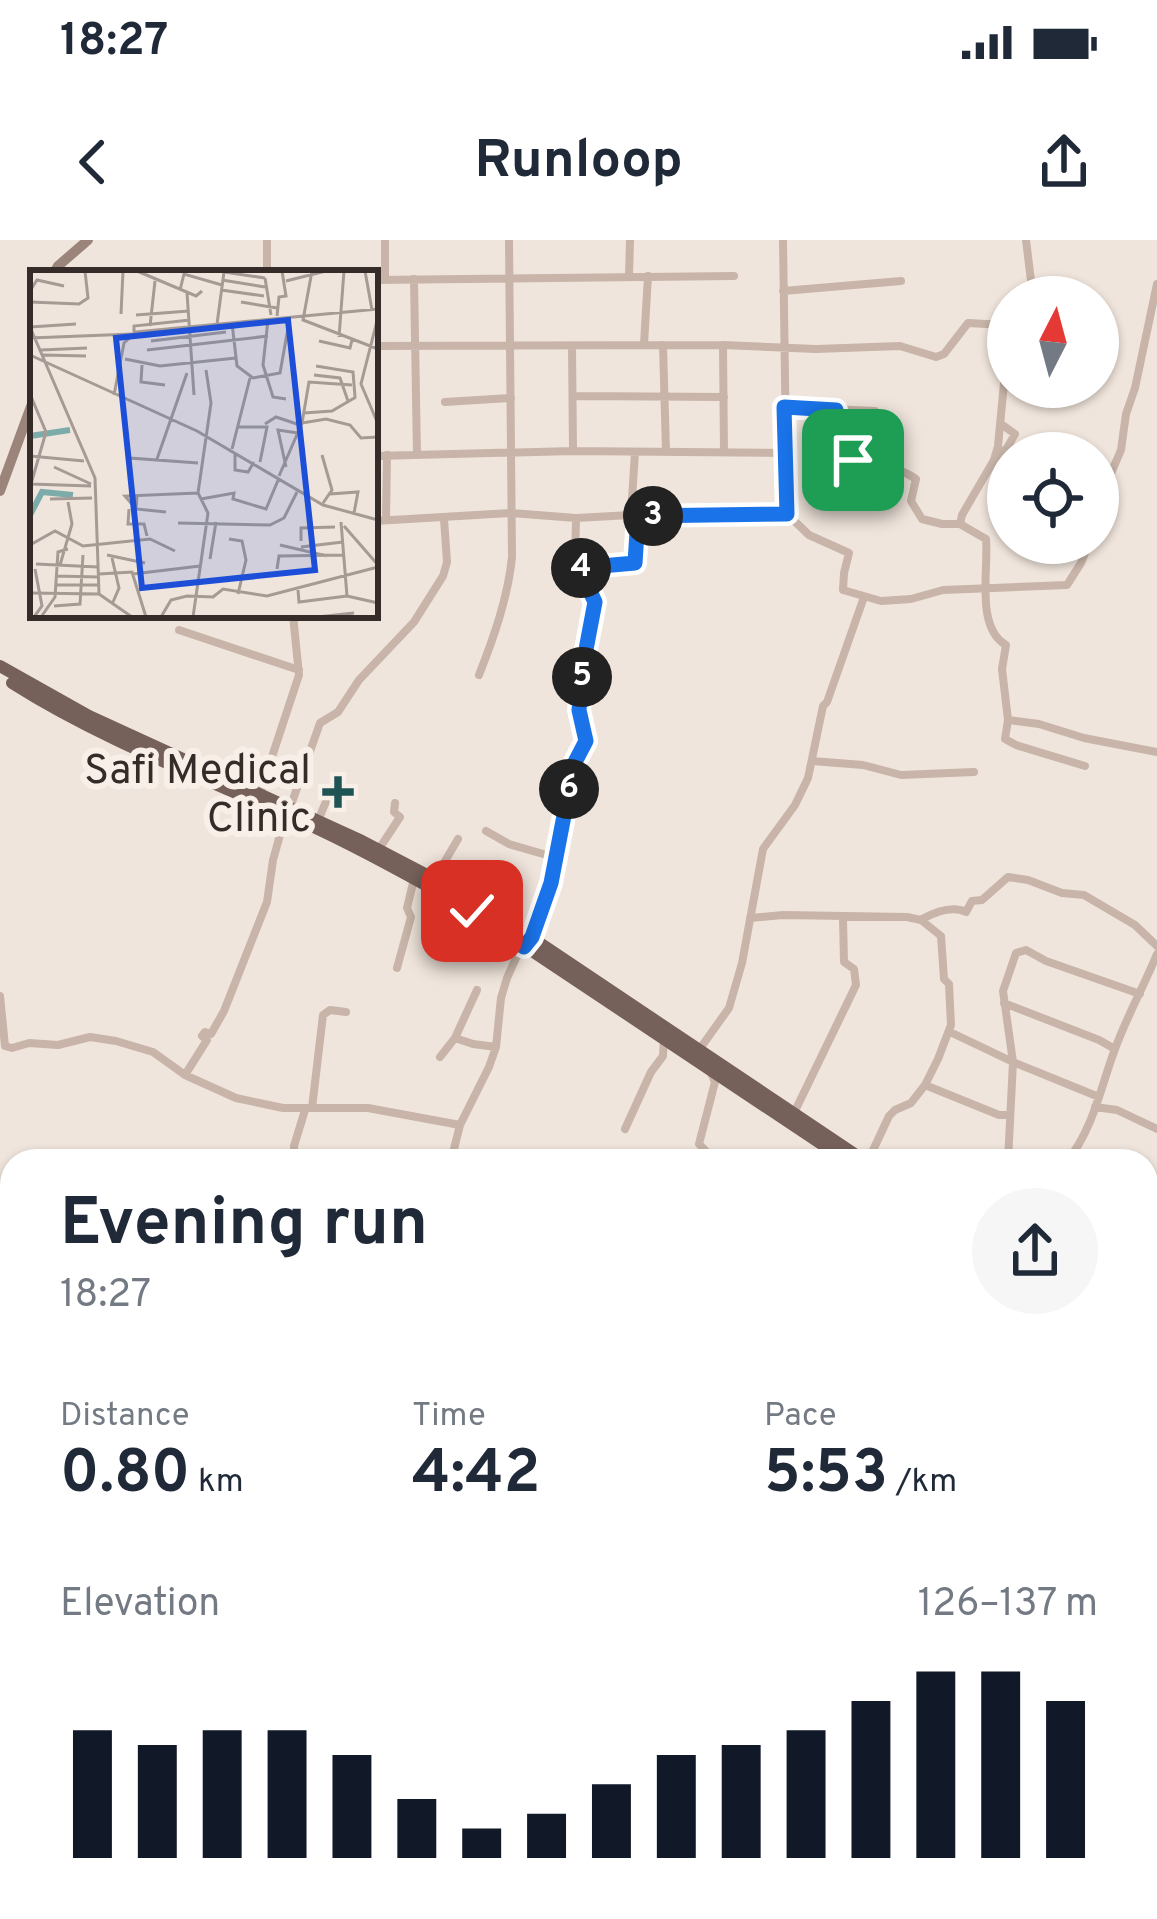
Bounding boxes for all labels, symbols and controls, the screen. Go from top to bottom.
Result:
text: 18:27 [60,14,168,71]
text: Runloop [474,128,683,197]
icon: back [60,129,126,195]
icon: share [1031,129,1097,195]
inset map [30,270,378,618]
north arrow [987,276,1119,408]
map controls [987,276,1119,564]
pin [802,409,904,511]
icon: arrive [820,427,886,493]
button: locate [987,432,1119,564]
pin: 3 [623,486,683,546]
text: 3 [643,495,663,537]
pin: 4 [551,538,611,598]
text: 4 [570,547,592,589]
pin: 5 [552,647,612,707]
text: 5 [572,656,592,698]
place label: Safi Medical Clinic [84,746,311,847]
pin: 6 [539,759,599,819]
text: 6 [559,768,579,810]
marker: Safi Medical Clinic [322,776,354,808]
pin [421,860,523,962]
icon: check [439,878,505,944]
text: Evening run [60,1185,428,1268]
button: share [972,1188,1098,1314]
text: 18:27 [60,1272,151,1321]
text: Distance [60,1396,190,1438]
text: Time [412,1396,486,1438]
text: Pace [764,1396,837,1438]
text: 0.80 [60,1438,190,1514]
text: 4:42 [412,1438,540,1514]
text: 5:53 [764,1438,888,1514]
text: km [190,1462,244,1504]
text: /km [888,1462,957,1504]
text: Elevation [60,1581,220,1630]
text: 126–137 m [918,1581,1098,1630]

